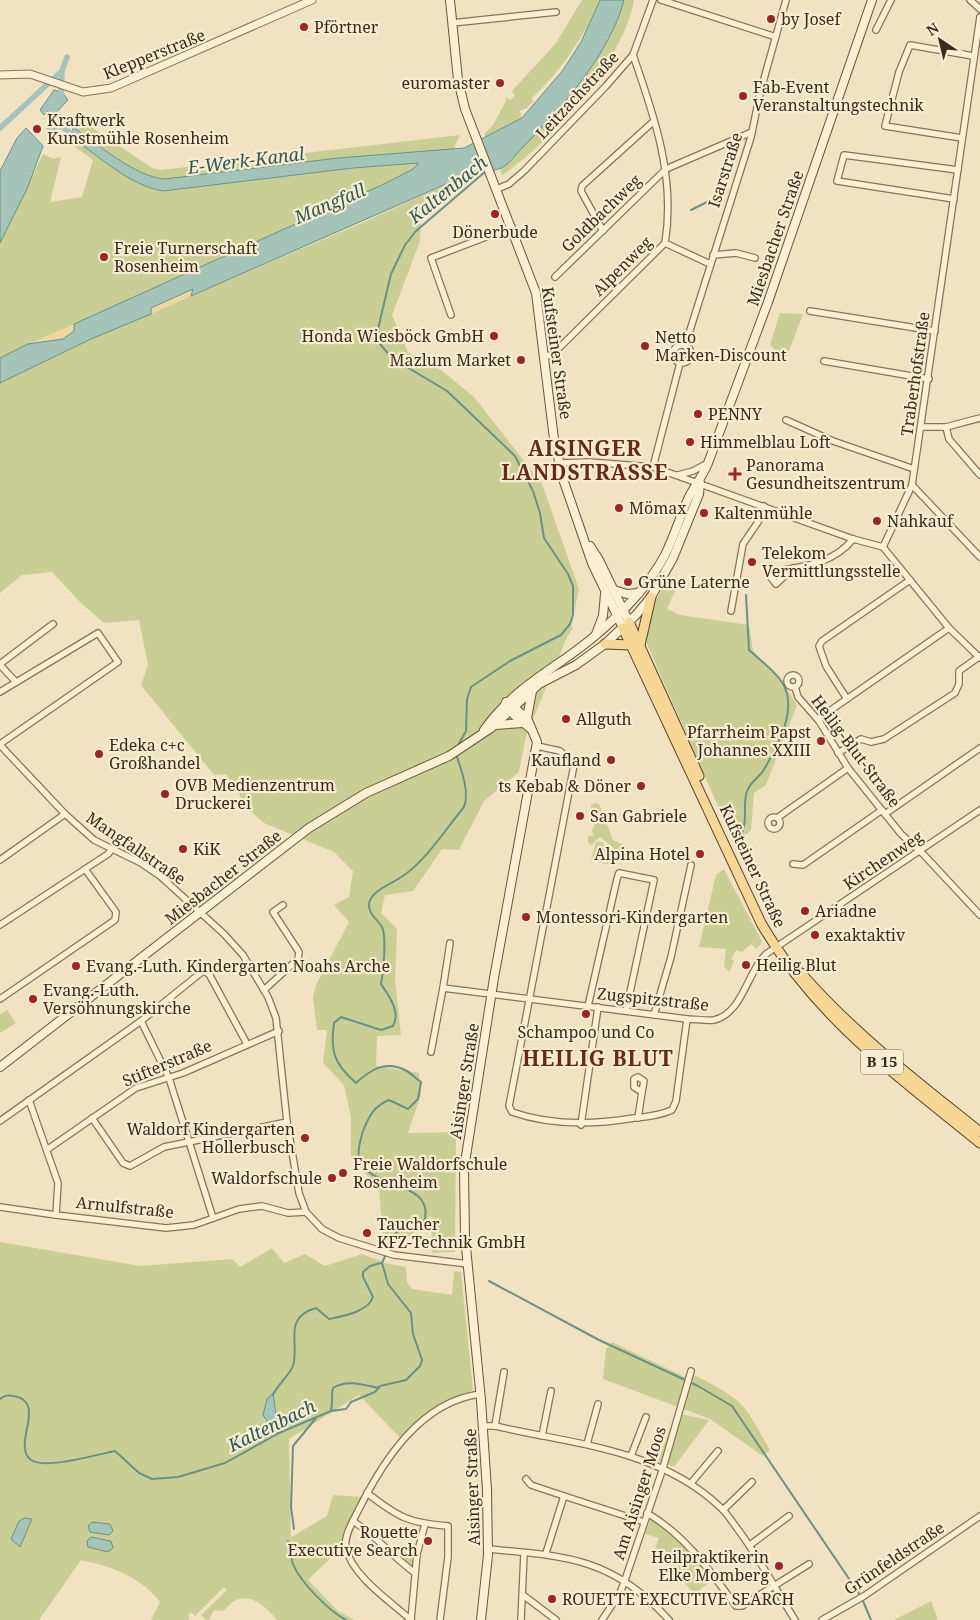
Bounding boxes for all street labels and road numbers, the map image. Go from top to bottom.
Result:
street label: Klepperstraße [100,23,208,85]
street label: Leitzachstraße [531,46,623,144]
street label: Isarstraße [703,130,747,210]
street label: Miesbacher Straße [741,167,809,309]
street label: Goldbachweg [556,169,646,257]
street label: Alpenweg [587,231,657,301]
street label: Kufsteiner Straße [537,285,577,421]
street label: Traberhofstraße [895,310,935,438]
street label: Heilig-Blut-Straße [806,690,906,812]
street label: Kufsteiner Straße [715,801,791,931]
street label: Mangfallstraße [82,807,190,889]
street label: Miesbacher Straße [160,824,286,930]
street label: Kirchenweg [839,825,927,895]
street label: Zugspitzstraße [596,982,710,1016]
street label: Aisinger Straße [444,1021,484,1141]
street label: Stifterstraße [119,1034,215,1092]
road number: B 15 [861,1050,903,1074]
street label: Arnulfstraße [75,1191,175,1223]
street label: Am Aisinger Moos [607,1423,671,1563]
street label: Aisinger Straße [459,1428,485,1546]
street label: Grünfeldstraße [839,1516,949,1600]

